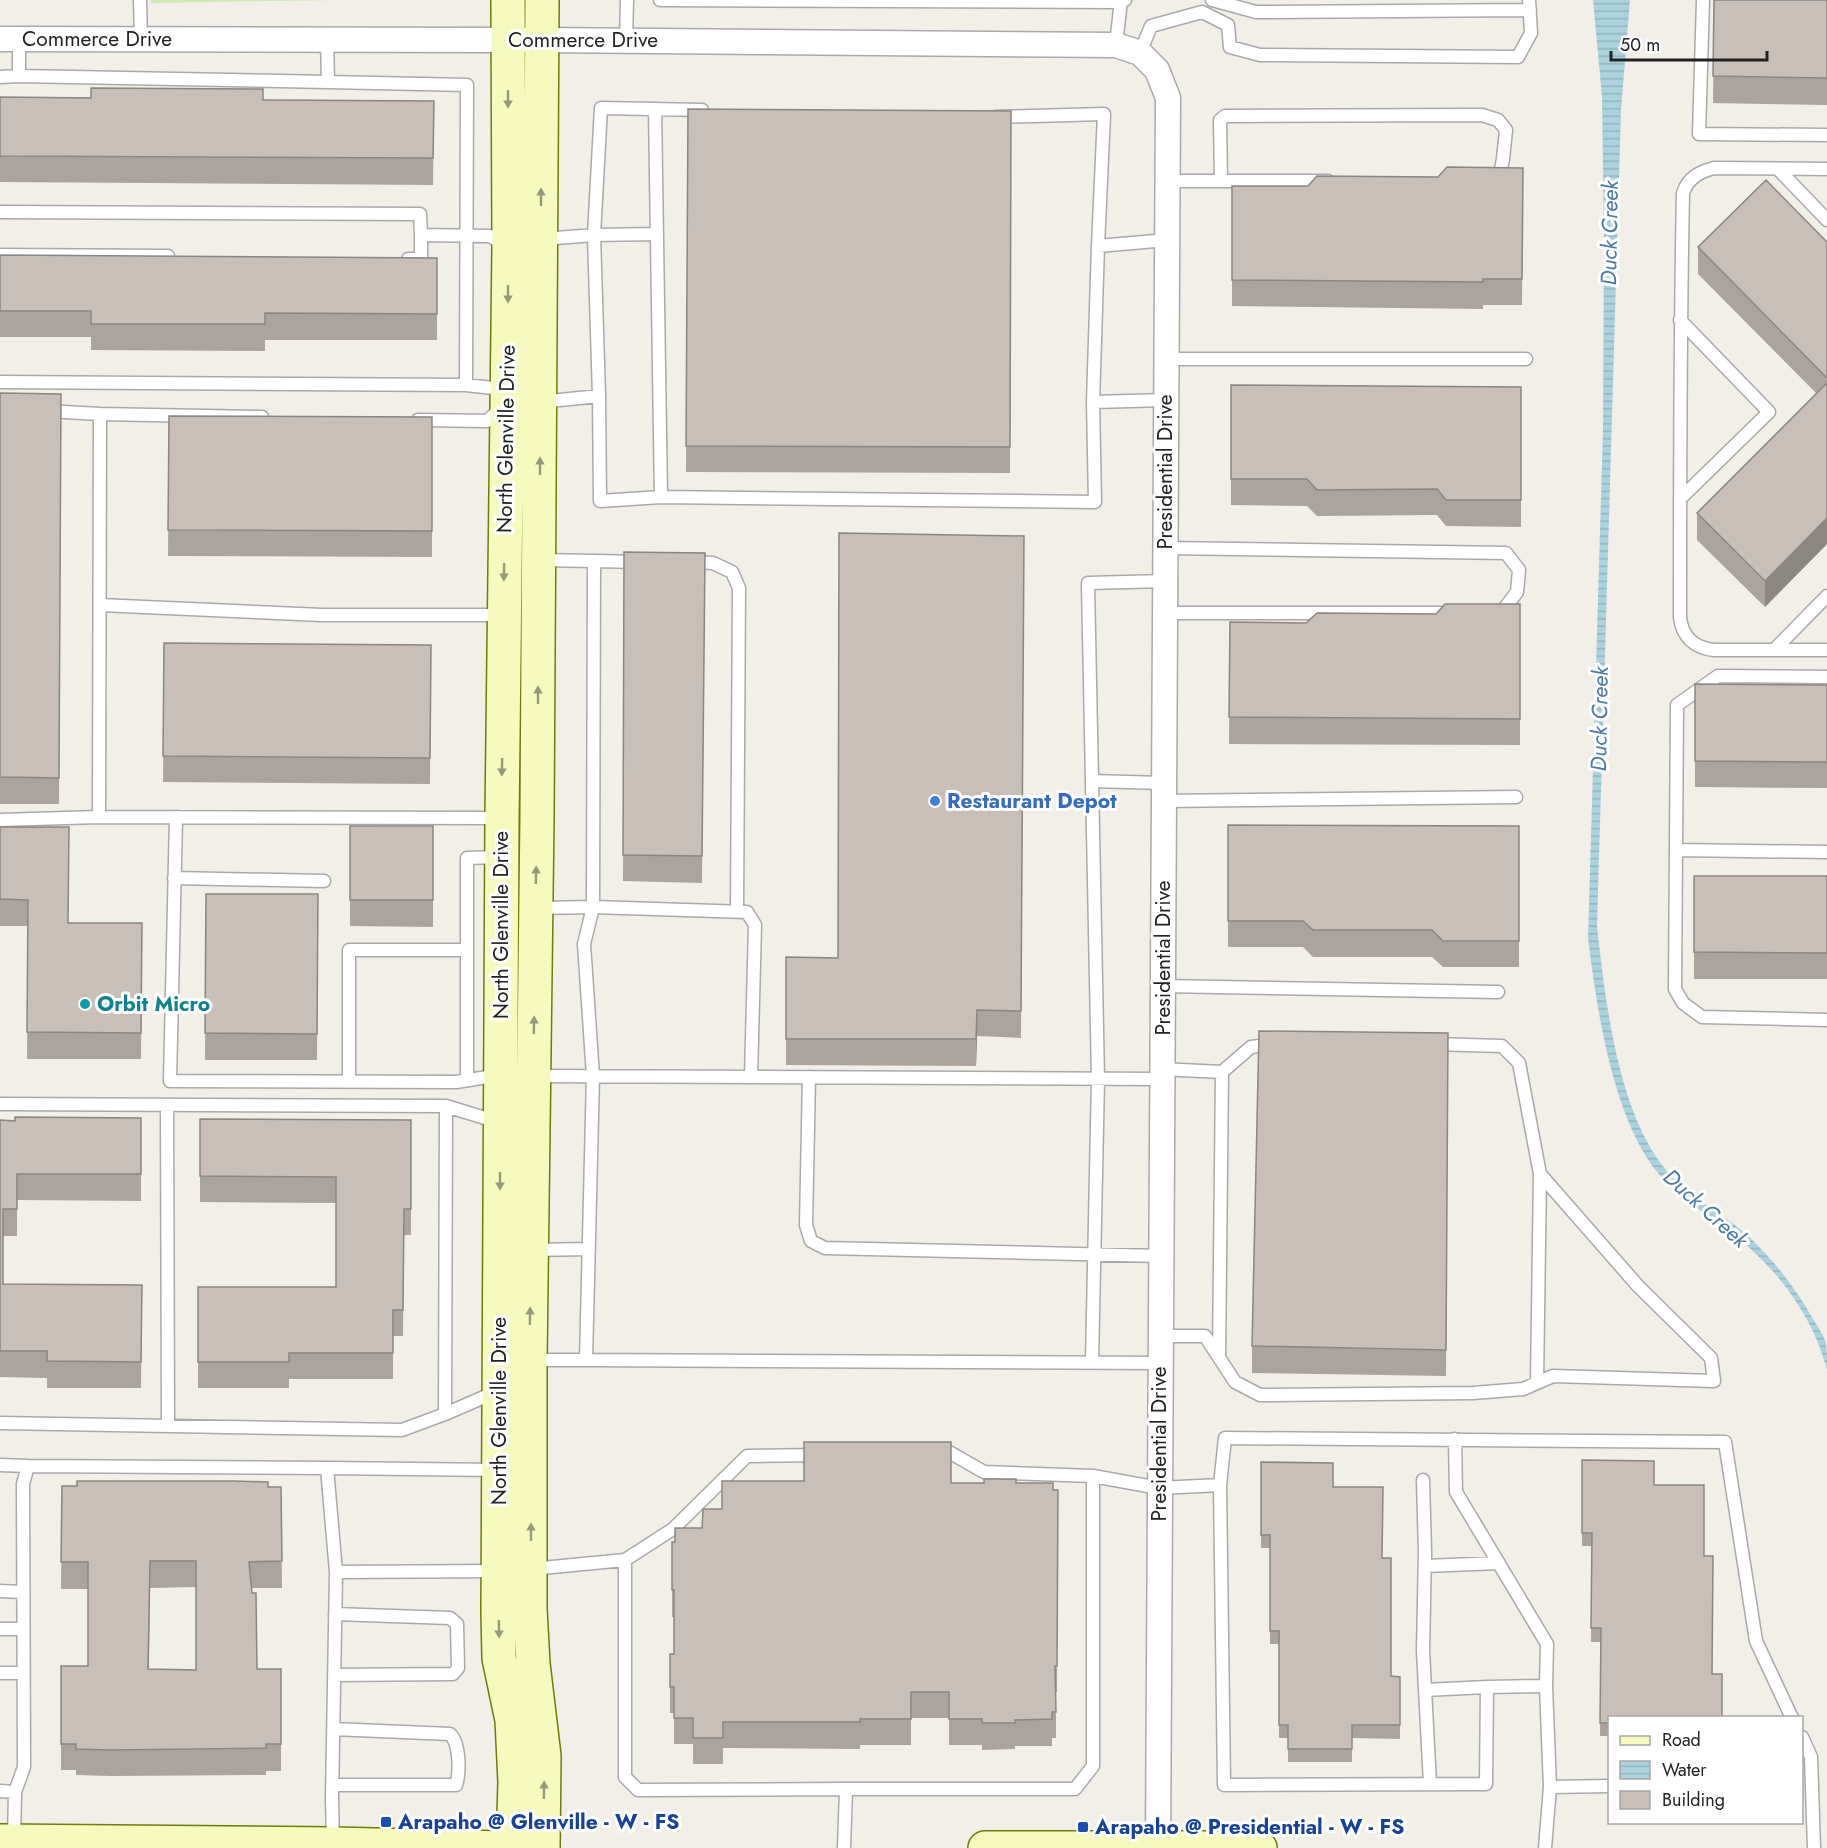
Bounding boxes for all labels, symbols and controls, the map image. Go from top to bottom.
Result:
street label: Commerce Drive [22,24,172,54]
scale bar [1611,24,1767,62]
street label: Commerce Drive [508,25,658,55]
text: 50 m [1620,32,1660,58]
one-way arrow [503,89,513,108]
water label: Duck Creek [1592,179,1626,286]
one-way arrow [536,187,546,206]
one-way arrow [504,284,513,303]
street label: North Glenville Drive [489,344,523,533]
street label: Presidential Drive [1150,394,1180,549]
one-way arrow [535,457,544,476]
one-way arrow [499,563,509,582]
water label: Duck Creek [1582,665,1616,772]
one-way arrow [533,686,543,705]
one-way arrow [497,758,507,777]
place label: Restaurant Depot [947,786,1117,816]
marker: Restaurant Depot [928,794,942,808]
street label: North Glenville Drive [486,831,516,1019]
one-way arrow [531,865,541,884]
street label: Presidential Drive [1148,880,1178,1035]
place label: Orbit Micro [97,989,210,1019]
marker: Orbit Micro [78,997,92,1011]
one-way arrow [529,1016,539,1035]
water label: Duck Creek [1656,1161,1757,1256]
one-way arrow [495,1172,505,1191]
one-way arrow [526,1307,535,1326]
street label: North Glenville Drive [484,1317,514,1505]
street label: Presidential Drive [1144,1366,1174,1521]
one-way arrow [526,1523,536,1542]
one-way arrow [494,1620,504,1639]
legend [1608,1716,1803,1824]
text: Road [1662,1727,1701,1753]
text: Water [1662,1757,1707,1783]
one-way arrow [539,1780,549,1799]
text: Building [1662,1787,1725,1813]
place label: Arapaho @ Glenville - W - FS [397,1807,679,1837]
place label: Arapaho @ Presidential - W - FS [1094,1812,1404,1842]
marker: Arapaho @ Glenville - W - FS [379,1815,393,1829]
marker: Arapaho @ Presidential - W - FS [1076,1820,1090,1834]

